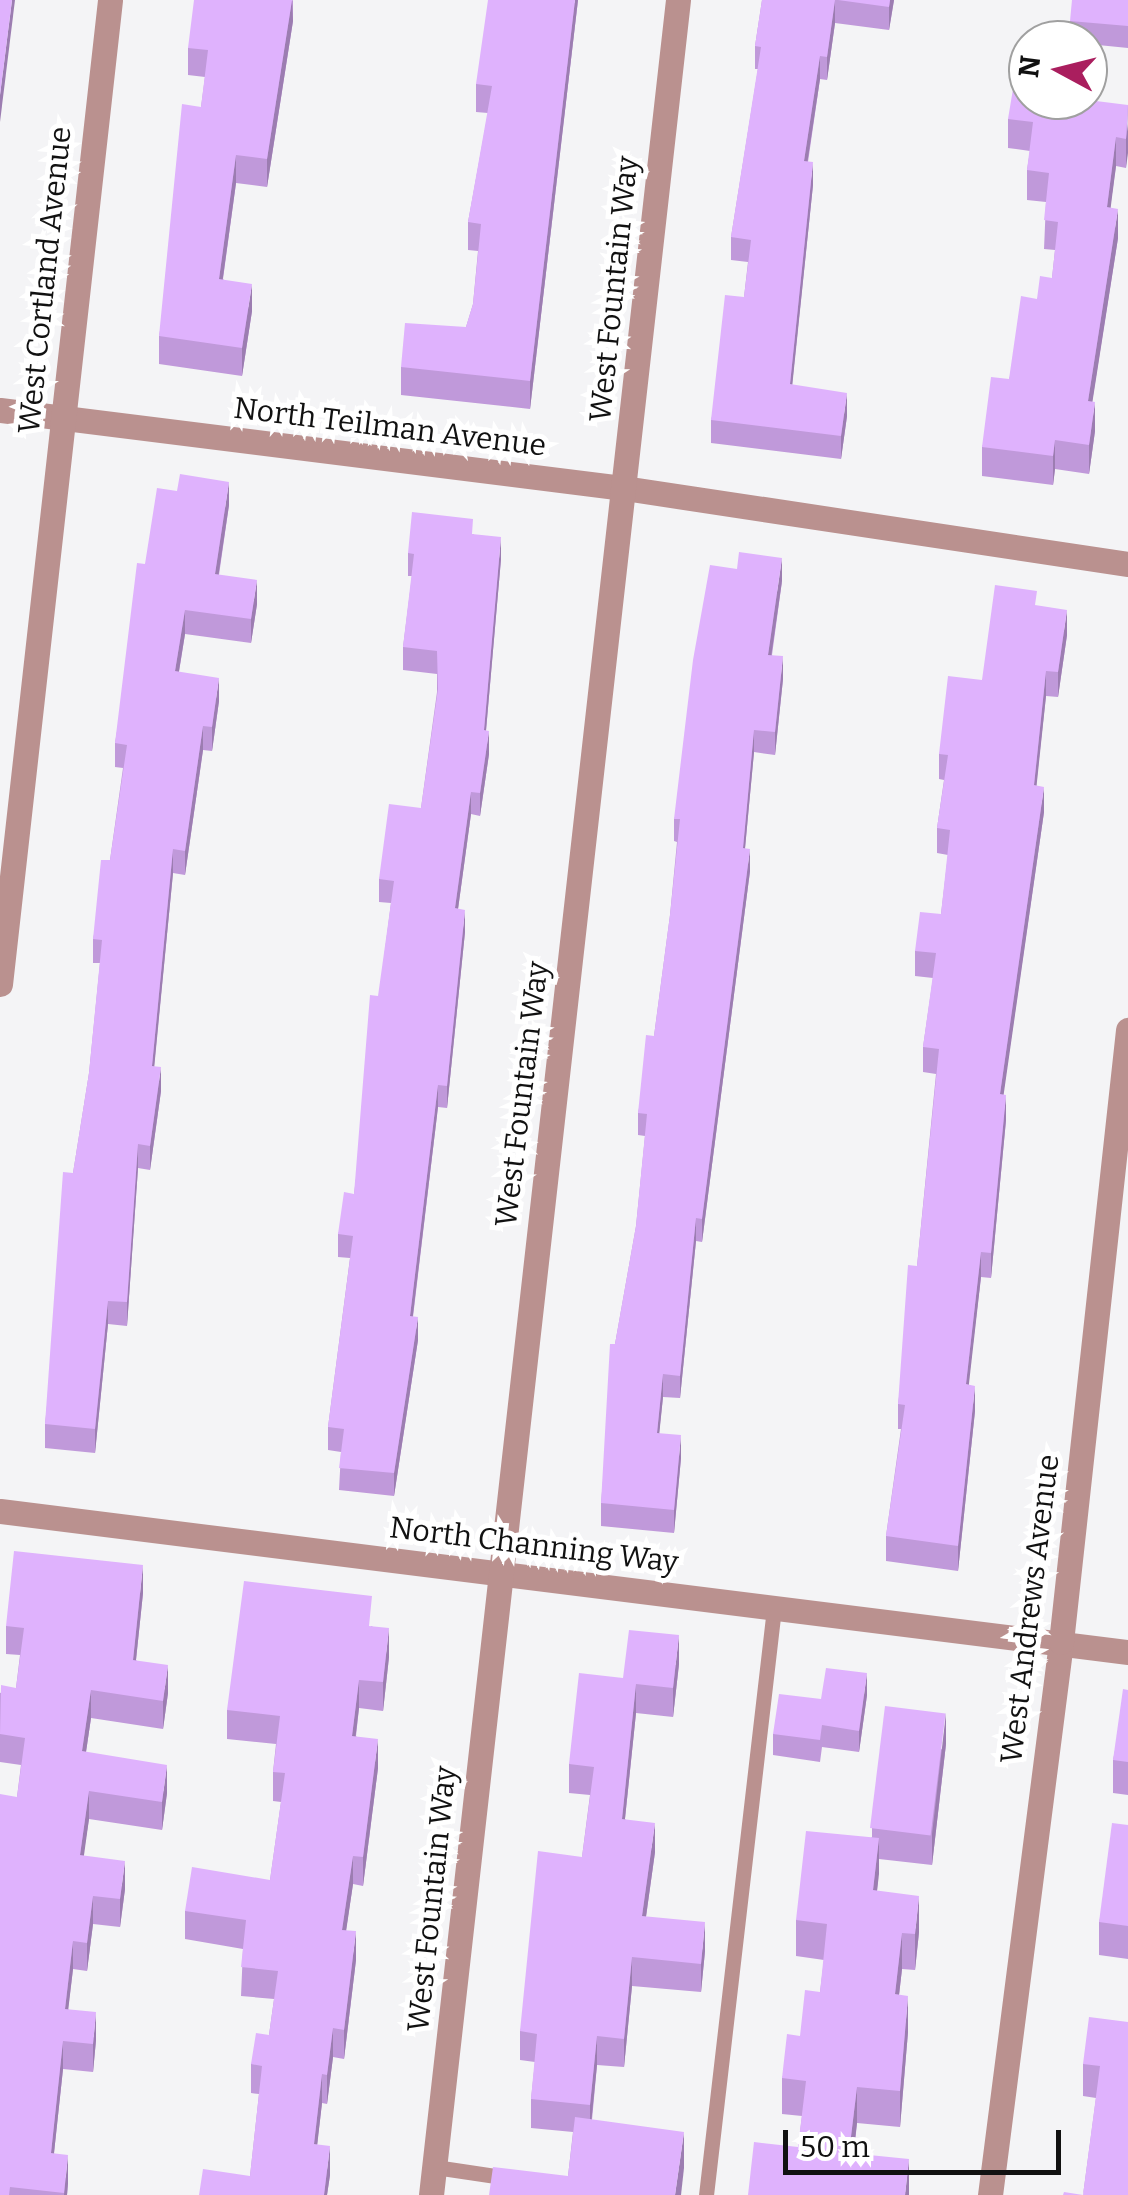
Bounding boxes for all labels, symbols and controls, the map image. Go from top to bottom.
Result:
north arrow [1008,20,1108,120]
text: N [1012,54,1047,79]
street label: West Cortland Avenue [11,125,79,435]
street label: West Fountain Way [582,154,646,424]
street label: North Teilman Avenue [232,390,548,464]
street label: West Fountain Way [488,959,556,1229]
street label: West Andrews Avenue [993,1452,1067,1766]
street label: North Channing Way [387,1509,681,1581]
street label: West Fountain Way [400,1764,464,2034]
scale bar [788,2110,1066,2172]
text: 50 m [800,2129,870,2165]

